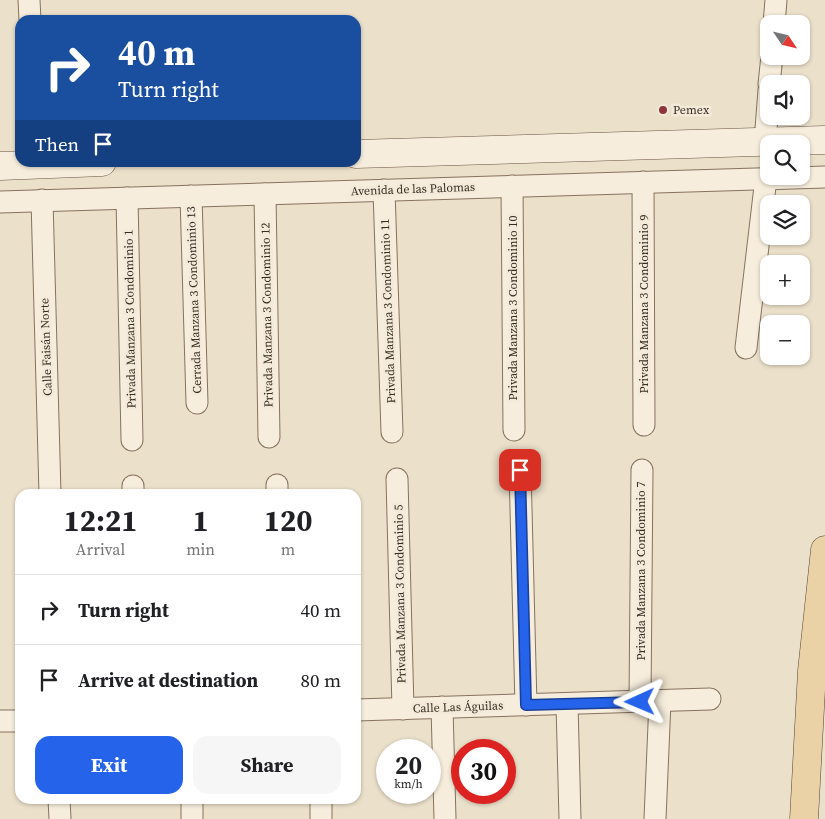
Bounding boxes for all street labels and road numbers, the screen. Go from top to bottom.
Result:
street label: Avenida de las Palomas [351,179,475,199]
street label: Cerrada Manzana 3 Condominio 13 [183,206,205,394]
street label: Privada Manzana 3 Condominio 9 [636,215,652,393]
street label: Privada Manzana 3 Condominio 10 [505,216,521,400]
street label: Privada Manzana 3 Condominio 11 [377,218,399,404]
street label: Privada Manzana 3 Condominio 12 [257,222,277,408]
street label: Privada Manzana 3 Condominio 1 [120,229,140,409]
street label: Calle Faisán Norte [36,298,56,396]
street label: Privada Manzana 3 Condominio 7 [633,482,649,660]
street label: Privada Manzana 3 Condominio 5 [390,504,410,684]
street label: Calle Las Águilas [412,697,504,717]

